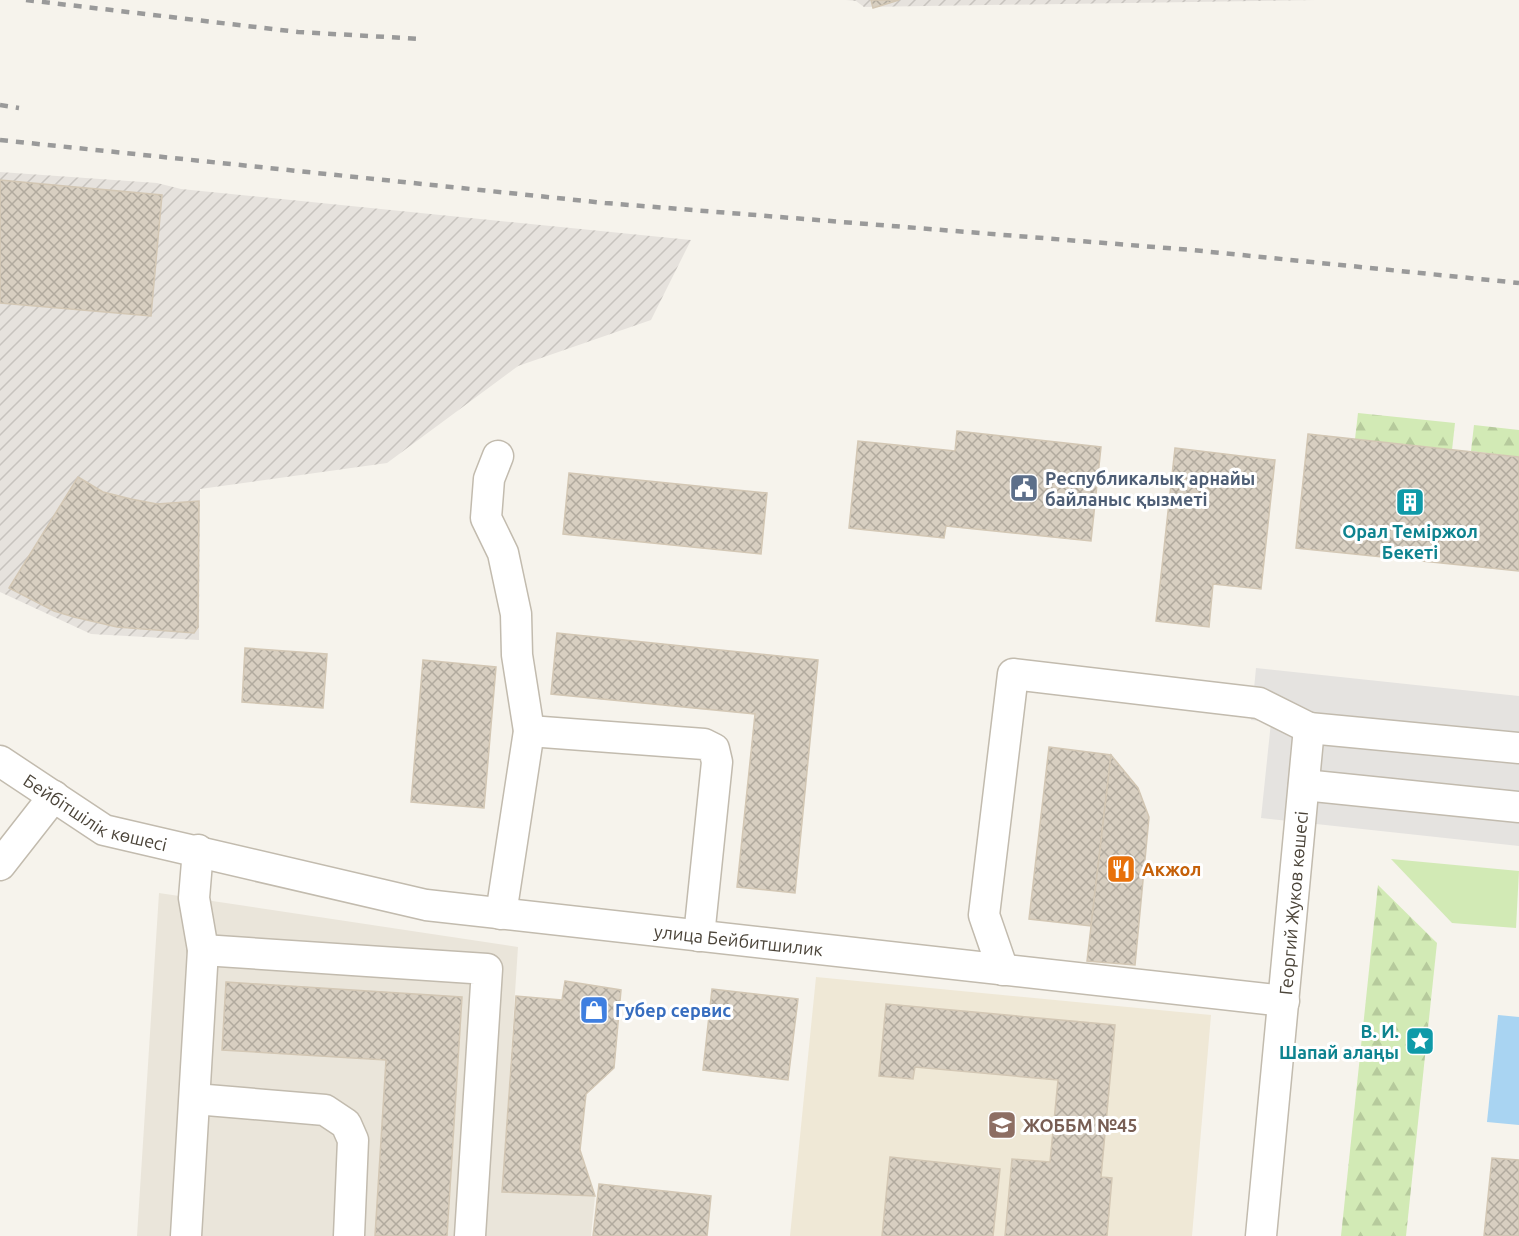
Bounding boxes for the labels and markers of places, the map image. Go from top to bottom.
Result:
place label: Республикалық арнайы байланыс қызметі [1045,468,1255,509]
public building icon: Республикалық арнайы байланыс қызметі [1008,472,1040,504]
building icon: Орал Теміржол Бекеті [1394,486,1426,518]
place label: Орал Теміржол Бекеті [1342,521,1478,562]
restaurant icon: Акжол [1105,853,1137,885]
place label: Акжол [1142,859,1201,879]
shop icon: Губер сервис [578,994,610,1026]
place label: Губер сервис [615,1000,731,1020]
place label: В. И. Шапай алаңы [1279,1021,1399,1062]
place icon: В. И. Шапай алаңы [1404,1025,1436,1057]
school or university icon: ЖОББМ №45 [986,1109,1018,1141]
place label: ЖОББМ №45 [1023,1115,1137,1135]

